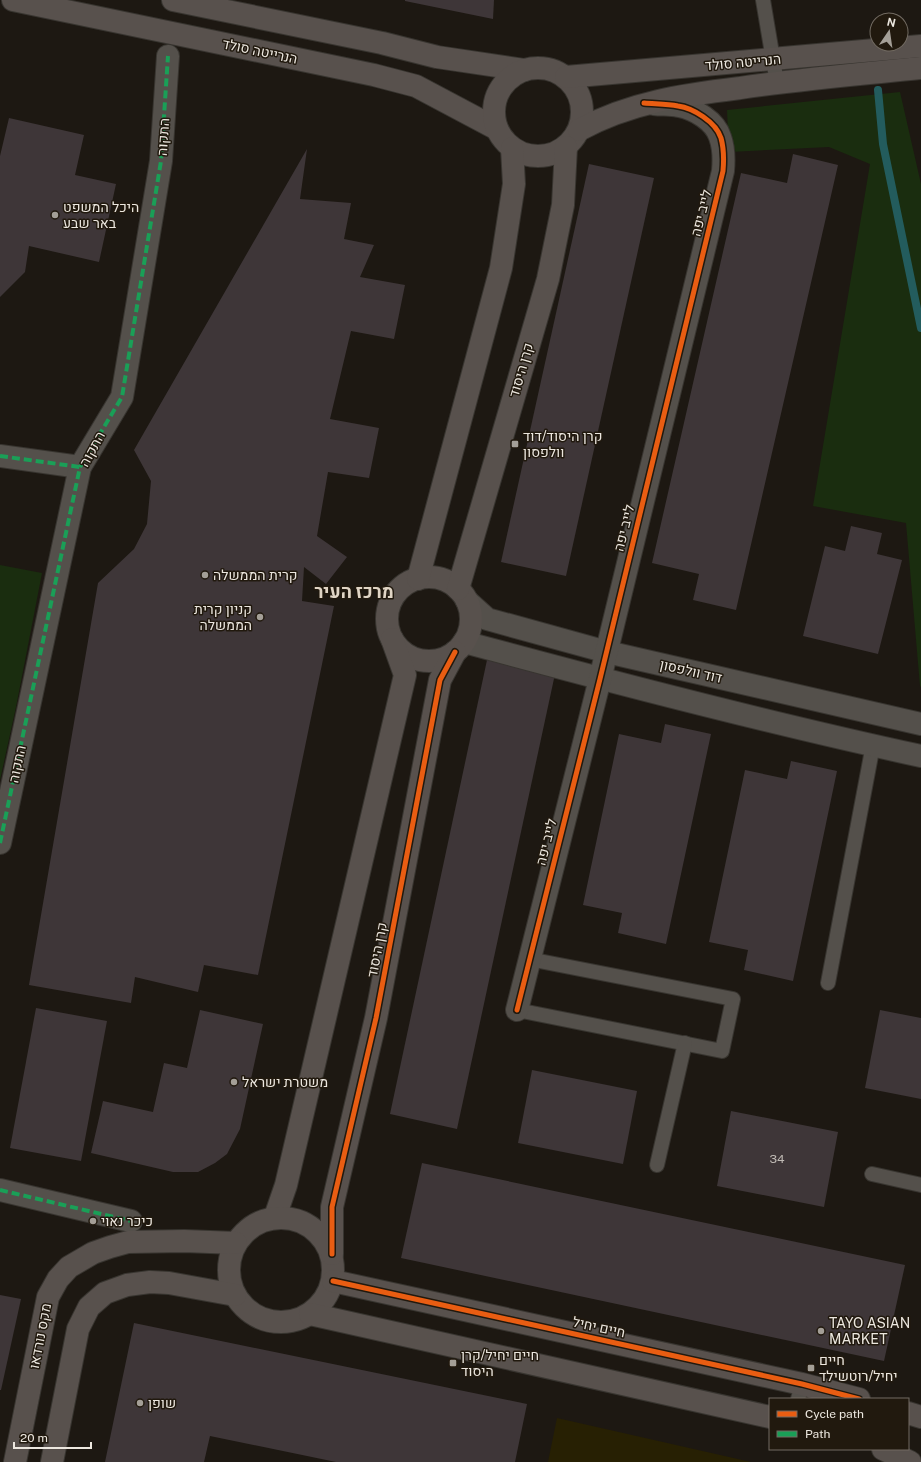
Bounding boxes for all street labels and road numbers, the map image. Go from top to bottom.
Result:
street label: הנרייטה סולד [221,35,299,67]
street label: הנרייטה סולד [704,51,782,73]
street label: התקוה [154,117,172,157]
street label: לייב יפה [687,188,715,238]
street label: קרן היסוד [506,341,536,399]
street label: התקוה [76,428,108,470]
street label: לייב יפה [610,503,638,553]
street label: דוד וולפסון [658,656,724,686]
street label: התקוה [5,744,29,784]
street label: לייב יפה [532,817,560,867]
street label: קרן היסוד [364,921,390,979]
street label: מקס נורדאו [26,1302,54,1370]
street label: חיים יחיל [571,1314,627,1340]

